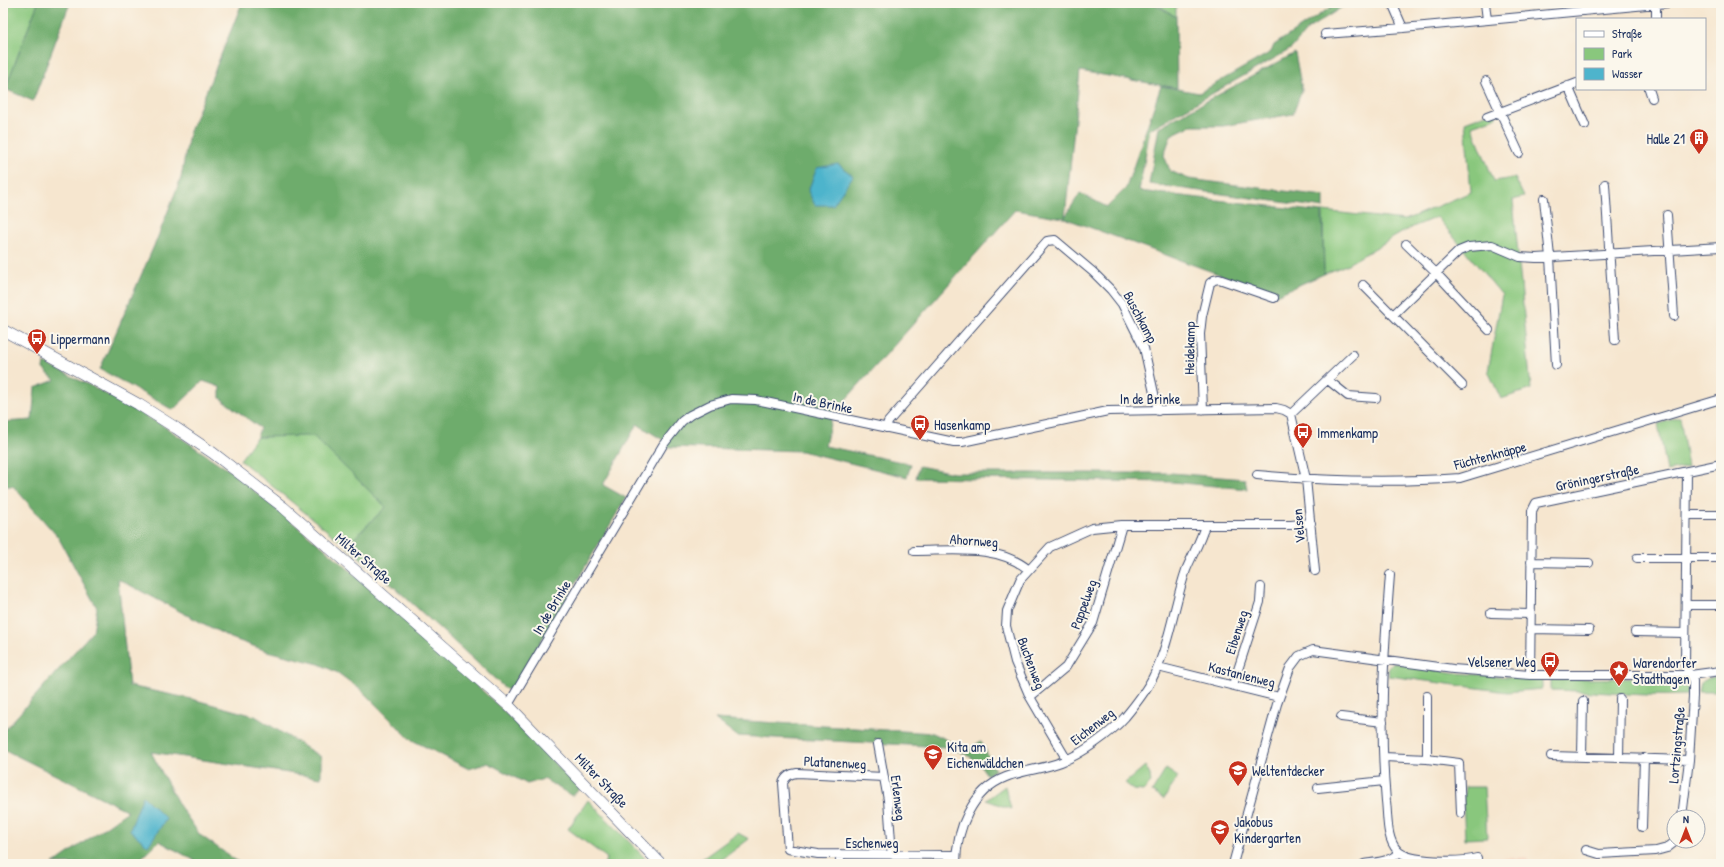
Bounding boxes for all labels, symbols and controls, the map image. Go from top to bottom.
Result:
legend [1576,18,1706,90]
text: Straße [1612,25,1642,42]
text: Park [1612,45,1632,62]
text: Wasser [1612,65,1643,82]
building icon: Halle 21 [1688,127,1710,155]
place label: Halle 21 [1647,129,1685,148]
street label: Buschkamp [1119,288,1163,347]
street label: Heidekamp [1179,321,1200,375]
bus stop icon: Lippermann [26,327,48,355]
place label: Lippermann [51,329,110,349]
street label: In de Brinke [791,386,855,418]
street label: In de Brinke [1120,389,1181,408]
bus stop icon: Hasenkamp [909,413,931,441]
place label: Hasenkamp [934,415,990,435]
bus stop icon: Immenkamp [1292,421,1314,449]
place label: Immenkamp [1317,423,1378,443]
street label: Füchtenknäppe [1451,436,1529,475]
street label: Gröningerstraße [1554,459,1641,496]
street label: Velsen [1287,508,1309,544]
street label: Milter Straße [331,528,397,589]
street label: Ahornweg [949,529,999,552]
street label: In de Brinke [527,576,575,638]
street label: Pappelweg [1065,576,1102,632]
street label: Eibenweg [1220,608,1253,657]
street label: Buchenweg [1012,634,1051,692]
bus stop icon: Velsener Weg [1539,650,1561,678]
place label: Velsener Weg [1467,652,1536,672]
place label: Warendorfer Stadthagen [1633,653,1697,689]
street label: Kastanienweg [1206,657,1277,692]
place icon: Warendorfer Stadthagen [1608,659,1630,687]
street label: Eichenweg [1066,703,1118,750]
street label: Lortzingstraße [1663,705,1690,784]
place label: Kita am Eichenwäldchen [947,737,1024,772]
school or university icon: Kita am Eichenwäldchen [922,743,944,771]
street label: Milter Straße [570,748,633,813]
street label: Platanenweg [803,751,867,774]
school or university icon: Weltentdecker [1227,759,1249,787]
place label: Weltentdecker [1252,761,1325,780]
street label: Erlenweg [886,774,911,822]
north arrow [1666,809,1706,849]
place label: Jakobus Kindergarten [1234,812,1301,848]
text: N [1683,812,1689,826]
school or university icon: Jakobus Kindergarten [1209,818,1231,846]
street label: Eschenweg [845,833,899,853]

